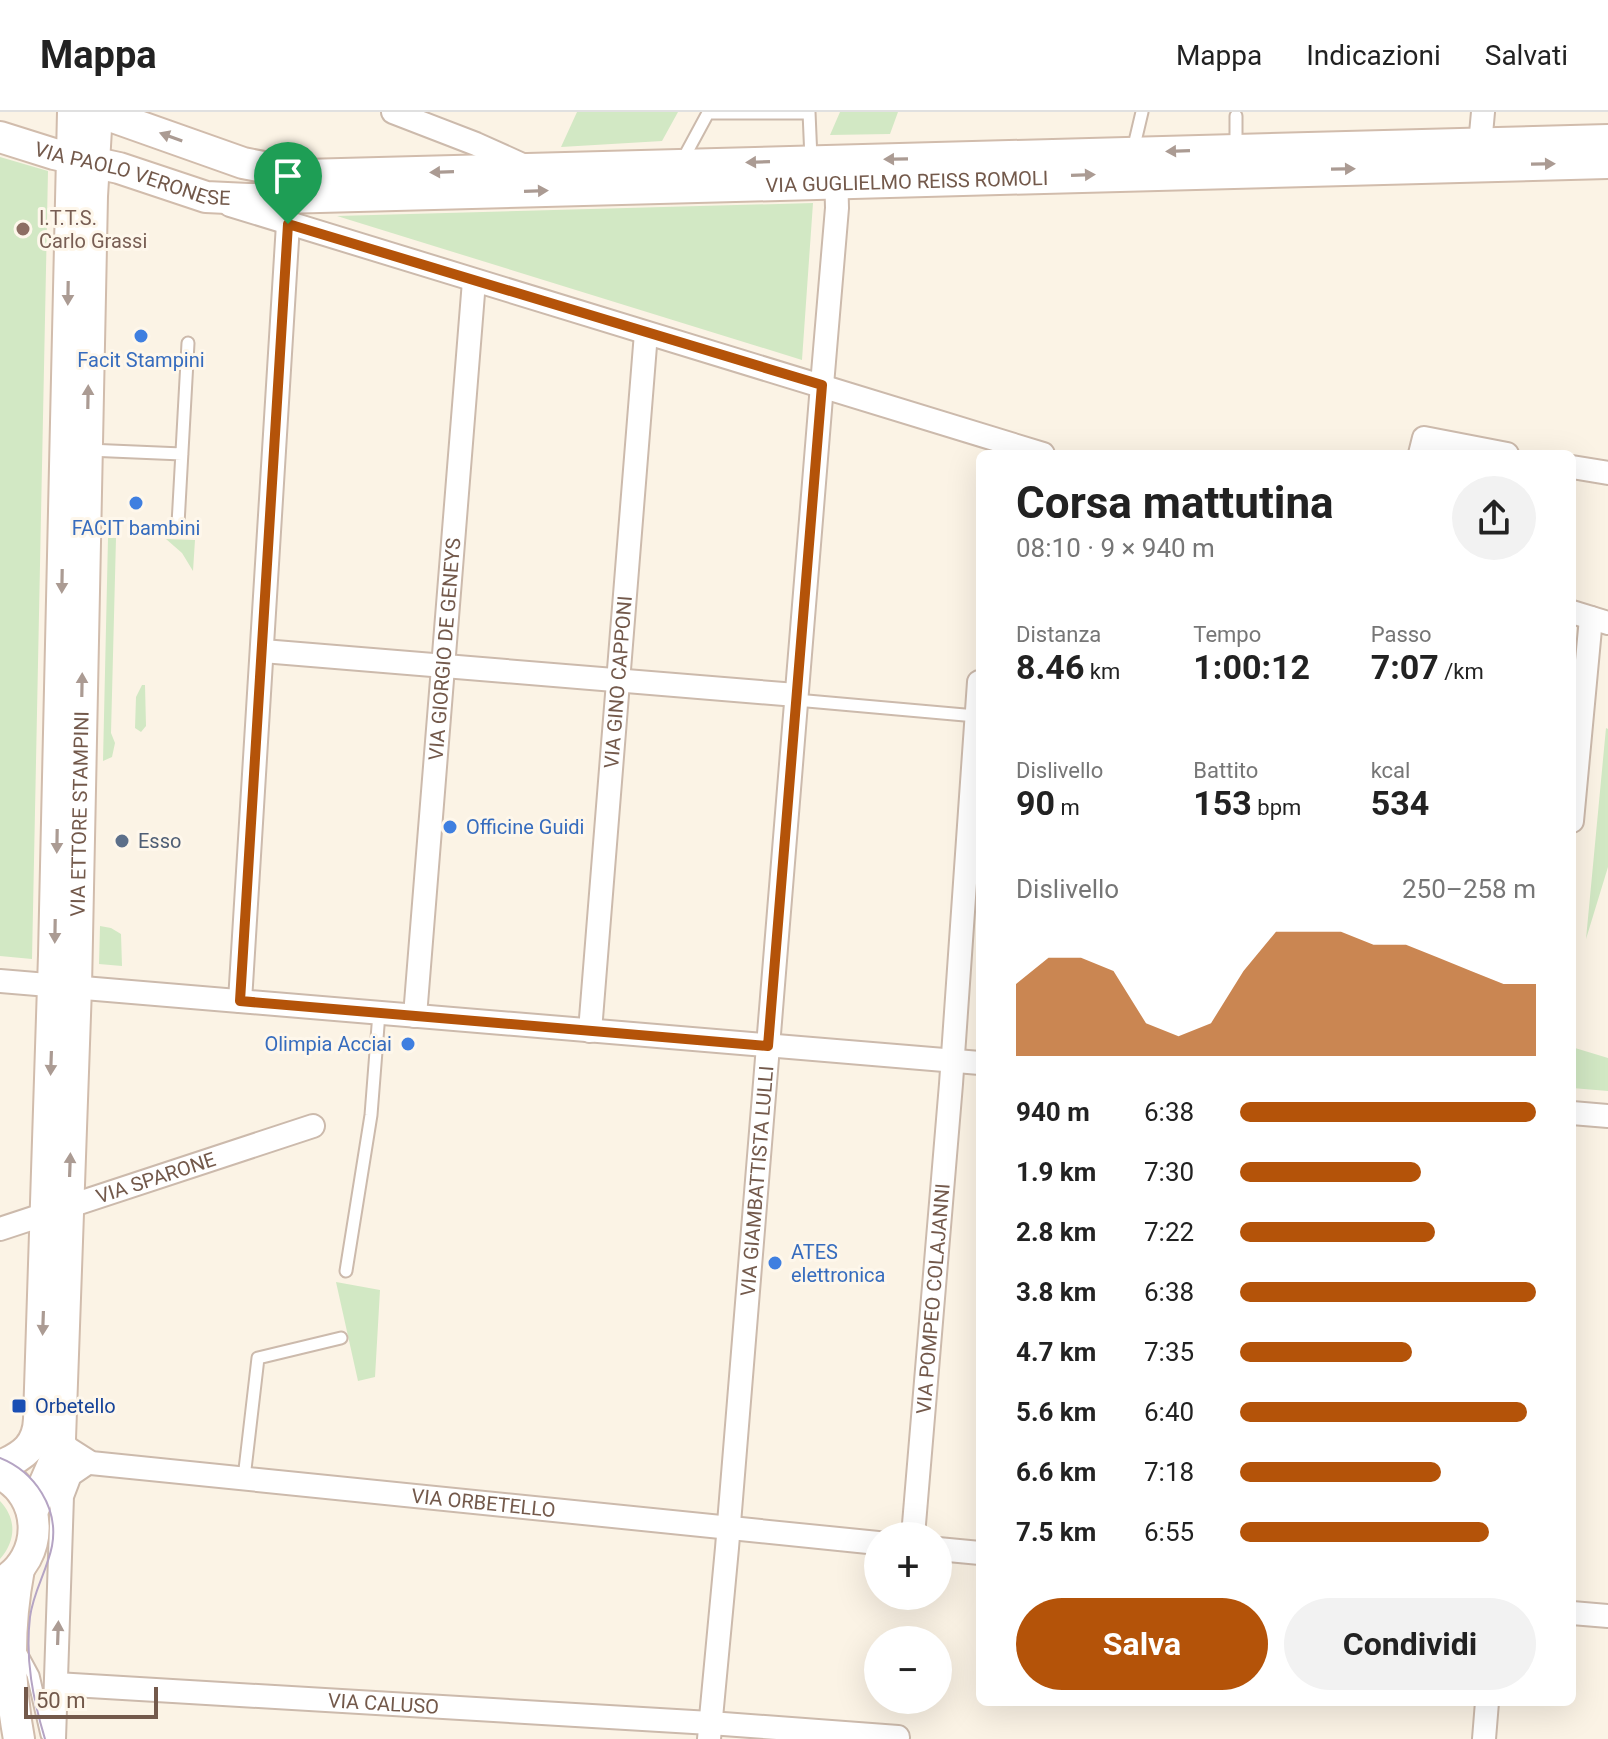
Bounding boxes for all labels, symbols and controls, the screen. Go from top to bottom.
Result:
text: Mappa [40,33,157,77]
text: Mappa [1176,39,1262,72]
text: Indicazioni [1306,39,1441,72]
text: Salvati [1485,39,1568,72]
one-way arrow [159,130,183,143]
street label: VIA PAOLO VERONESE [32,137,231,210]
pin [254,142,322,224]
one-way arrow [1165,145,1190,157]
one-way arrow [883,152,908,165]
icon: arrive [266,154,310,198]
one-way arrow [745,156,770,169]
one-way arrow [1531,158,1556,170]
one-way arrow [1331,162,1356,175]
one-way arrow [429,165,454,178]
street label: VIA GUGLIELMO REISS ROMOLI [765,166,1048,197]
one-way arrow [1071,169,1096,182]
one-way arrow [524,185,549,198]
place label: I.T.T.S. Carlo Grassi [39,206,147,253]
marker: I.T.T.S. Carlo Grassi [14,220,32,238]
one-way arrow [62,281,75,306]
marker: Facit Stampini [132,327,150,345]
place label: Facit Stampini [77,348,205,372]
one-way arrow [82,384,95,409]
button: share [1452,476,1536,560]
text: Corsa mattutina [1016,477,1334,529]
marker: FACIT bambini [127,494,145,512]
place label: FACIT bambini [72,516,200,540]
text: 08:10 · 9 × 940 m [1016,533,1215,563]
street label: VIA GIORGIO DE GENEYS [424,537,465,761]
one-way arrow [56,569,68,594]
street label: VIA GINO CAPPONI [599,595,637,769]
text: Distanza [1016,622,1101,647]
text: Tempo [1193,622,1261,647]
text: Passo [1371,622,1432,647]
text: 8.46 [1016,647,1084,687]
text: 1:00:12 [1193,647,1310,687]
text: 7:07 [1371,647,1439,687]
text: km [1084,659,1120,684]
text: /km [1439,659,1484,684]
one-way arrow [76,672,89,697]
street label: VIA ETTORE STAMPINI [65,711,94,917]
text: Dislivello [1016,758,1103,783]
text: Battito [1193,758,1258,783]
text: kcal [1371,758,1410,783]
text: 90 [1016,783,1055,823]
text: 153 [1193,783,1252,823]
text: 534 [1371,783,1429,823]
text: m [1055,795,1080,820]
text: bpm [1252,795,1301,820]
place label: Officine Guidi [466,815,584,839]
marker: Officine Guidi [441,818,459,836]
one-way arrow [50,829,63,854]
place label: Esso [138,829,181,853]
marker: Esso [113,832,131,850]
text: Dislivello [1016,874,1119,904]
text: 250–258 m [1402,874,1536,904]
one-way arrow [48,919,61,944]
place label: Olimpia Acciai [264,1032,392,1056]
marker: Olimpia Acciai [399,1035,417,1053]
one-way arrow [44,1051,57,1076]
street label: VIA GIAMBATTISTA LULLI [736,1065,778,1297]
text: 940 m [1016,1097,1090,1127]
text: 6:38 [1144,1097,1194,1127]
street label: VIA SPARONE [93,1147,219,1209]
one-way arrow [63,1152,76,1177]
text: 1.9 km [1016,1157,1096,1187]
text: 7:30 [1144,1157,1194,1187]
street label: VIA POMPEO COLAJANNI [911,1182,955,1415]
text: 2.8 km [1016,1217,1096,1247]
text: 7:22 [1144,1217,1194,1247]
place label: ATES elettronica [791,1240,885,1287]
marker: ATES elettronica [766,1254,784,1272]
text: 3.8 km [1016,1277,1096,1307]
text: 6:38 [1144,1277,1194,1307]
one-way arrow [36,1311,49,1336]
text: 4.7 km [1016,1337,1096,1367]
text: 7:35 [1144,1337,1194,1367]
place label: Orbetello [35,1394,116,1418]
marker: Orbetello [10,1397,28,1415]
text: 5.6 km [1016,1397,1096,1427]
text: 6:40 [1144,1397,1194,1427]
text: 6.6 km [1016,1457,1096,1487]
text: 7:18 [1144,1457,1194,1487]
street label: VIA ORBETELLO [410,1484,557,1522]
text: 7.5 km [1016,1517,1096,1547]
text: 6:55 [1144,1517,1194,1547]
map controls [864,1522,952,1714]
button: + [864,1522,952,1610]
button: Salva [1016,1598,1268,1690]
button: Condividi [1284,1598,1536,1690]
one-way arrow [51,1620,64,1645]
button: − [864,1626,952,1714]
scale bar [24,1683,158,1719]
text: 50 m [36,1688,85,1713]
street label: VIA CALUSO [327,1688,440,1719]

